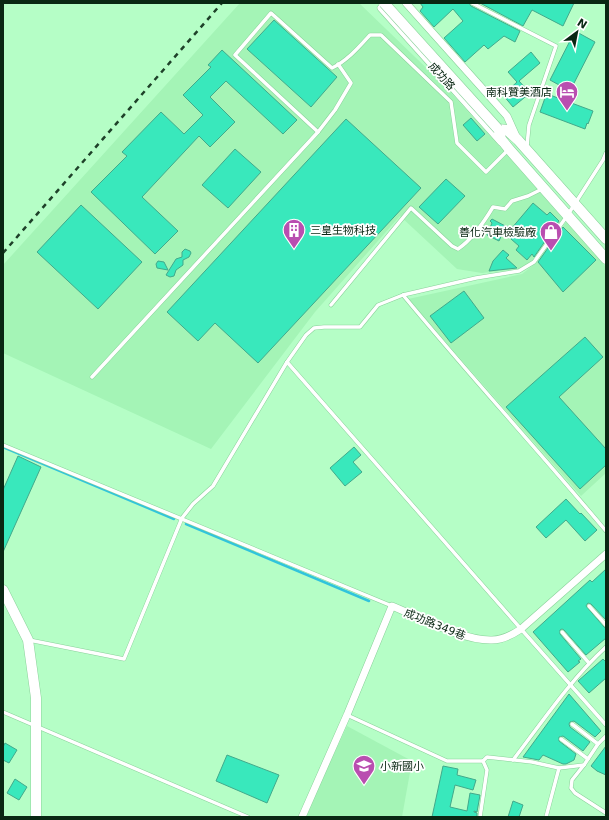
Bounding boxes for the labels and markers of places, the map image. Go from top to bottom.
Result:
hotel icon: 南科贊美酒店 [554,79,580,112]
place label: 南科贊美酒店 [486,86,552,99]
building icon: 三皇生物科技 [281,217,307,250]
shop icon: 善化汽車檢驗廠 [538,219,564,252]
place label: 三皇生物科技 [310,224,376,237]
place label: 善化汽車檢驗廠 [459,226,536,239]
school or university icon: 小新國小 [351,753,377,786]
place label: 小新國小 [380,760,424,773]

